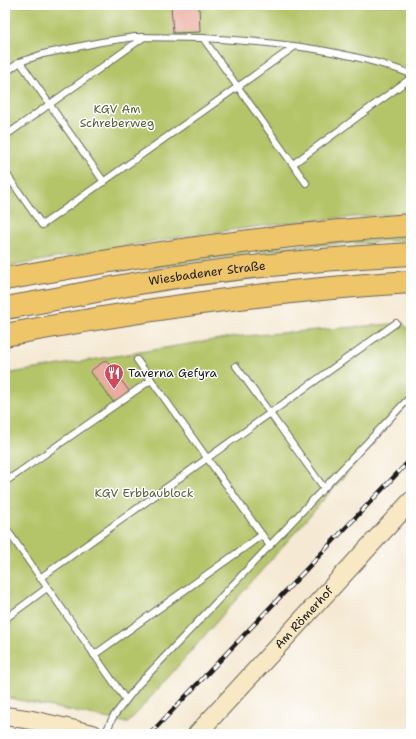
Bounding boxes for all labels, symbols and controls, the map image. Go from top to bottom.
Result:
park label: KGV Am Schreberweg [80,101,154,131]
street label: Wiesbadener Straße [147,258,267,289]
restaurant icon: Taverna Gefyra [103,362,125,390]
place label: Taverna Gefyra [128,365,217,381]
park label: KGV Erbbaublock [94,485,194,501]
street label: Am Römerhof [271,583,337,652]

